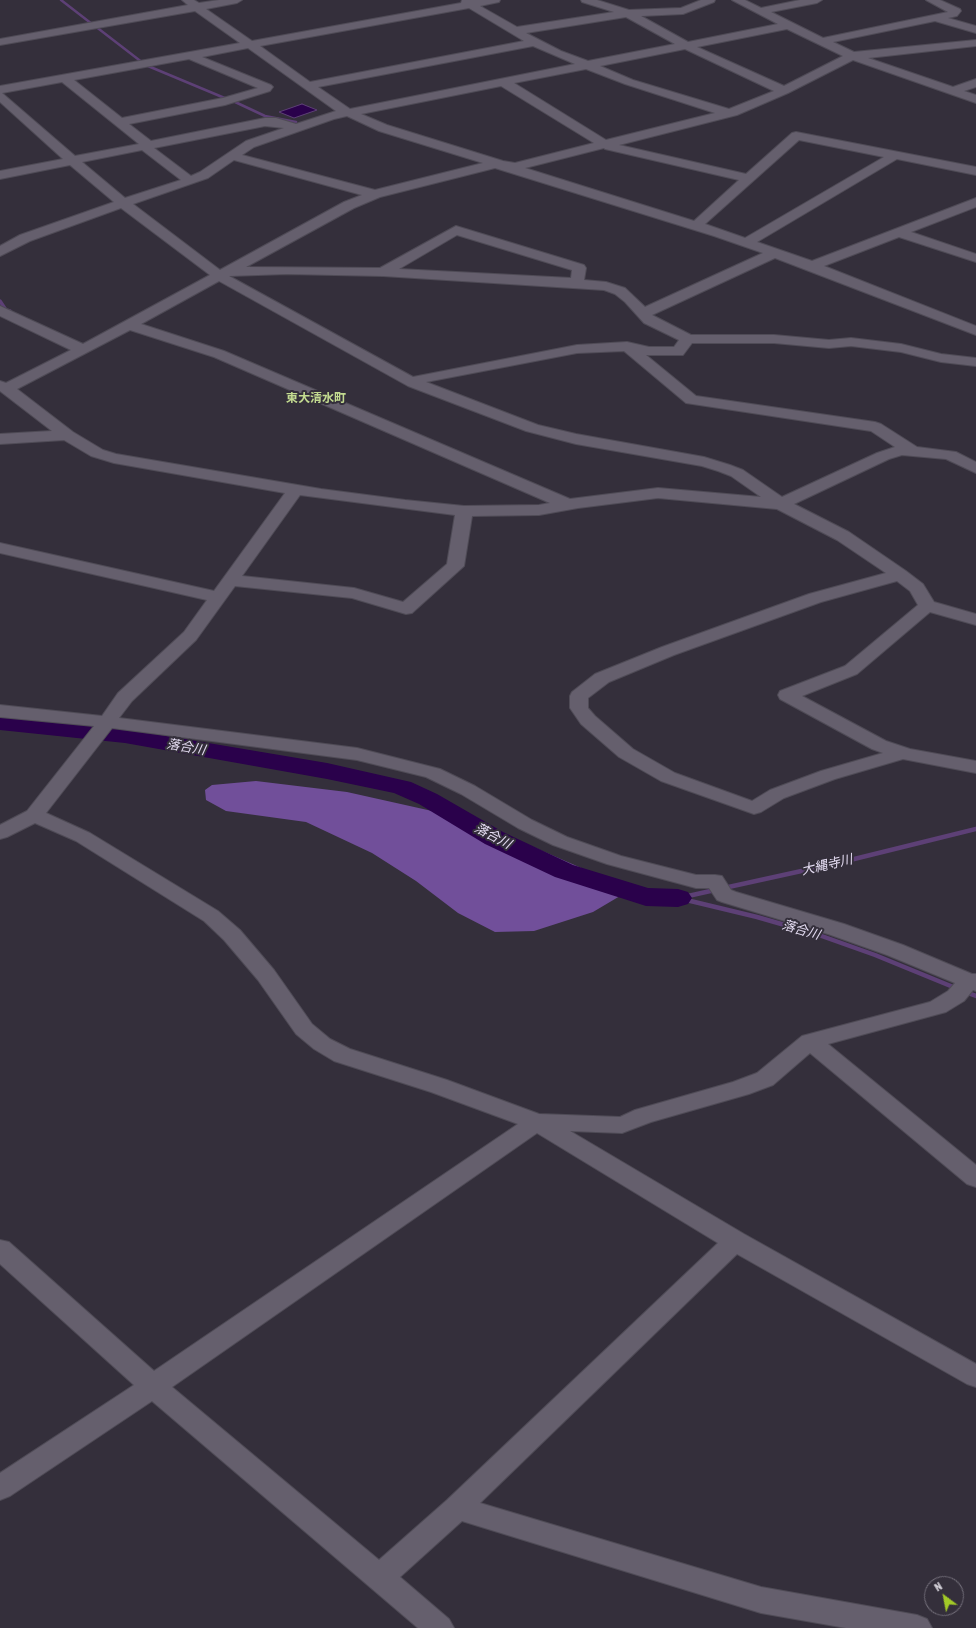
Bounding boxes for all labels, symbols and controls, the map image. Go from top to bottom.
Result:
district label: 東大清水町 [286,391,346,405]
water label: 落合川 [165,736,207,758]
water label: 落合川 [472,820,514,852]
water label: 大縄寺川 [800,852,854,878]
water label: 落合川 [780,917,822,943]
north arrow [924,1576,964,1616]
text: N [932,1580,944,1593]

